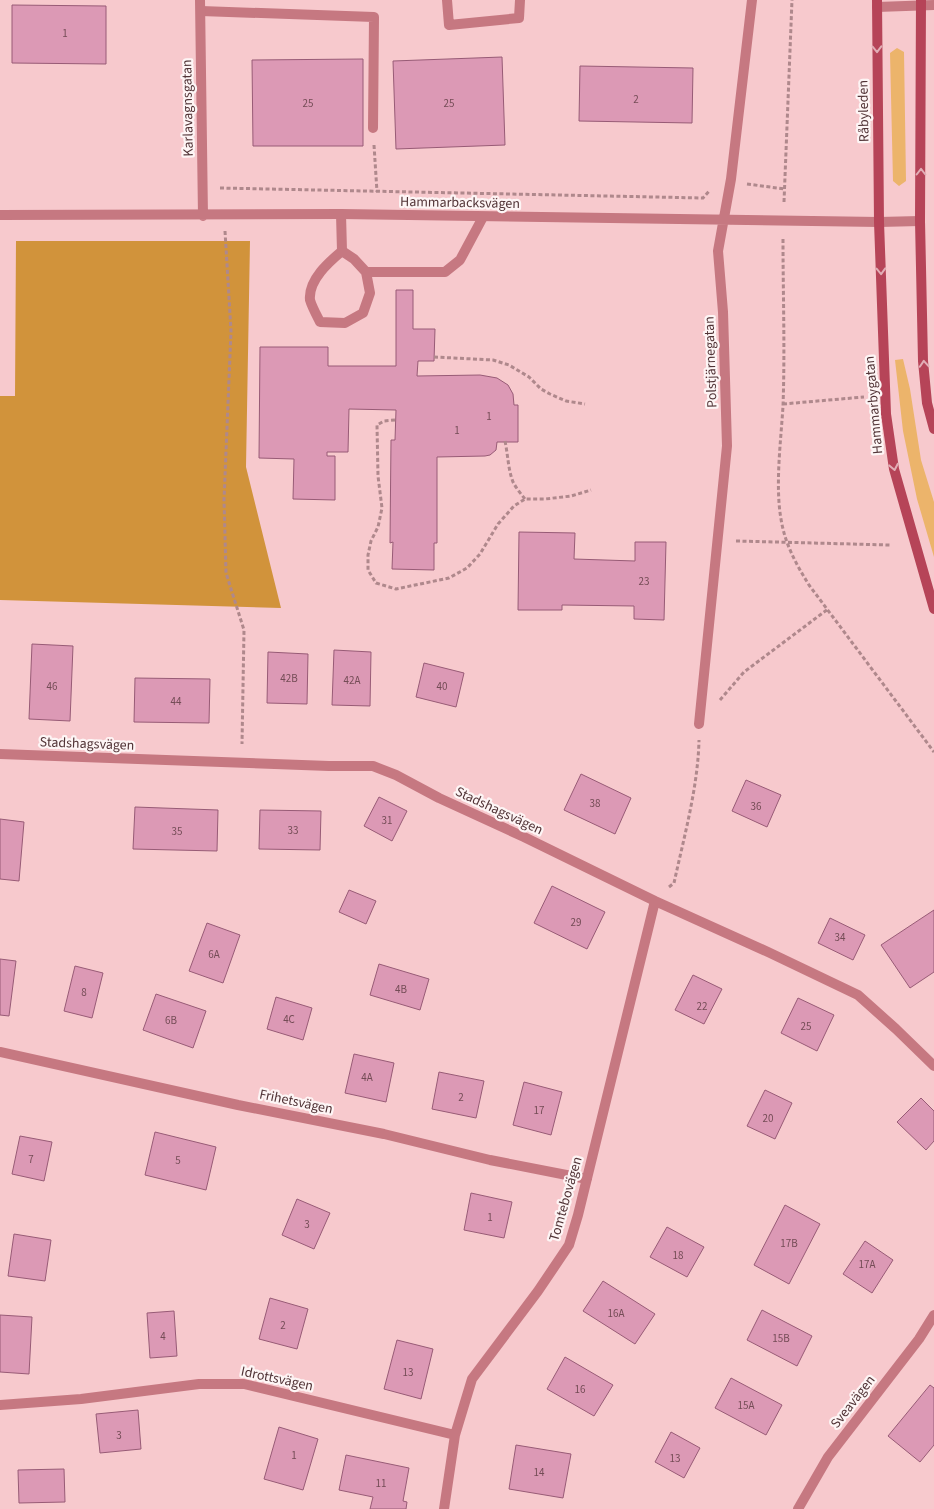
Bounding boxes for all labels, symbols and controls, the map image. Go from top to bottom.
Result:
house number: 1 [62,26,68,41]
one-way arrow [872,45,883,53]
street label: Karlavagnsgatan [177,59,199,157]
street label: Råbyleden [853,80,875,142]
house number: 2 [633,92,639,107]
house number: 25 [303,96,313,111]
house number: 25 [444,96,454,111]
one-way arrow [915,168,926,176]
street label: Hammarbacksvägen [400,192,520,214]
one-way arrow [876,267,886,275]
street label: Polstjärnegatan [699,316,723,408]
street label: Hammarbygatan [860,355,888,455]
one-way arrow [918,359,929,367]
house number: 1 [486,409,492,424]
house number: 1 [454,423,460,438]
one-way arrow [888,463,899,472]
house number: 23 [639,574,649,589]
house number: 42B [280,671,298,686]
house number: 42A [344,673,360,688]
house number: 46 [47,679,58,694]
house number: 40 [437,679,447,694]
house number: 44 [171,694,182,709]
street label: Stadshagsvägen [39,732,135,756]
street label: Stadshagsvägen [452,782,546,840]
house number: 38 [590,796,601,811]
house number: 36 [751,799,762,814]
house number: 31 [382,813,392,828]
house number: 33 [288,823,298,838]
house number: 35 [172,824,182,839]
house number: 29 [571,915,581,930]
house number: 34 [835,930,846,945]
house number: 6A [208,947,220,962]
house number: 4B [395,982,407,997]
house number: 8 [81,985,87,1000]
house number: 22 [697,999,707,1014]
house number: 4C [283,1012,295,1027]
house number: 6B [165,1013,177,1028]
house number: 25 [801,1019,811,1034]
house number: 4A [361,1070,373,1085]
street label: Frihetsvägen [257,1084,335,1120]
house number: 2 [458,1090,464,1105]
house number: 17 [534,1103,544,1118]
house number: 20 [763,1111,773,1126]
house number: 7 [28,1152,34,1167]
house number: 5 [175,1153,181,1168]
street label: Tomtebovägen [544,1154,588,1244]
house number: 1 [487,1210,493,1225]
house number: 3 [304,1217,310,1232]
house number: 17B [780,1236,798,1251]
house number: 18 [673,1248,684,1263]
house number: 17A [859,1257,875,1272]
house number: 16A [608,1306,624,1321]
house number: 2 [280,1318,286,1333]
house number: 4 [160,1329,166,1344]
house number: 15B [772,1331,790,1346]
street label: Idrottsvägen [239,1362,315,1396]
house number: 13 [403,1365,413,1380]
street label: Sveavägen [826,1371,880,1433]
house number: 16 [575,1382,586,1397]
house number: 15A [738,1398,754,1413]
house number: 3 [116,1428,122,1443]
house number: 1 [291,1448,297,1463]
house number: 13 [670,1451,680,1466]
house number: 14 [534,1465,545,1480]
house number: 11 [376,1476,386,1491]

